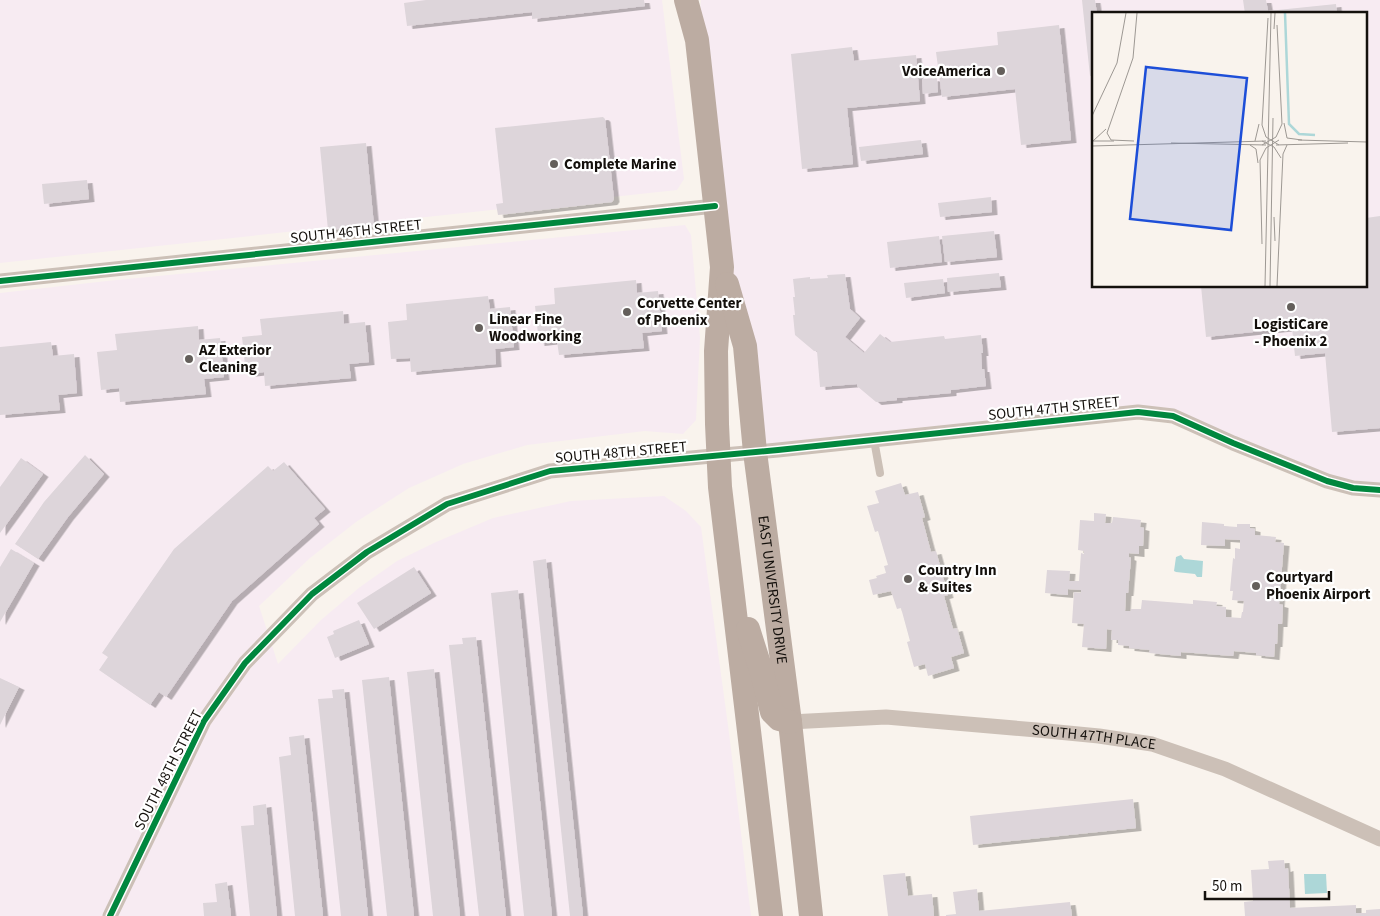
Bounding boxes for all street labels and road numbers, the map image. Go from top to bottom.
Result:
street label: SOUTH 46TH STREET [289,214,423,249]
street label: SOUTH 47TH STREET [987,391,1121,426]
street label: SOUTH 48TH STREET [554,436,688,469]
street label: EAST UNIVERSITY DRIVE [752,514,792,665]
street label: SOUTH 48TH STREET [129,707,208,834]
street label: SOUTH 47TH PLACE [1031,720,1157,755]

